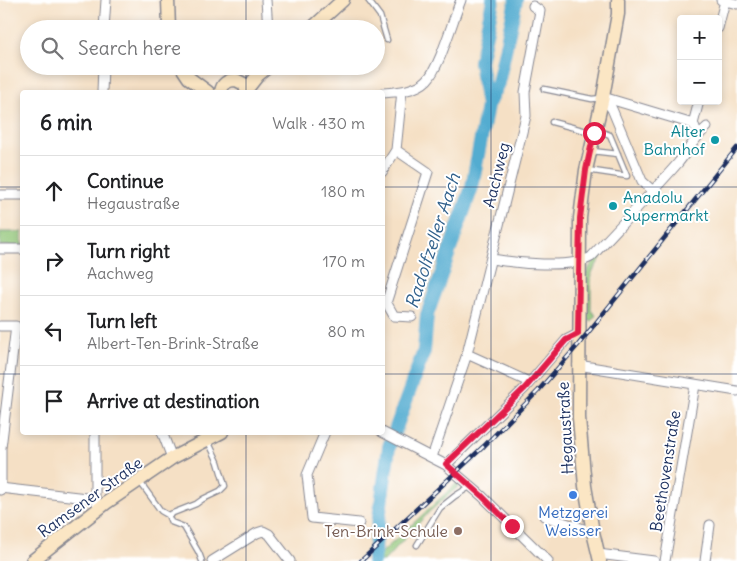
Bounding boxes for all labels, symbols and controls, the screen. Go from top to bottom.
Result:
map controls [677,15,722,105]
button: + [677,15,722,60]
search box [20,20,385,75]
icon: search [38,34,66,62]
text: Search here [78,36,181,60]
button: − [677,60,722,105]
text: 6 min [40,109,92,136]
text: Walk · 430 m [272,113,365,133]
place label: Alter Bahnhof [644,121,706,159]
route start [583,122,606,145]
marker: Alter Bahnhof [709,134,721,146]
street label: Aachweg [478,140,514,210]
text: Continue [87,169,164,193]
water label: Radolfzeller Aach [400,170,465,311]
icon: ahead [40,177,68,205]
text: 180 m [321,181,365,201]
place label: Anadolu Supermarkt [623,187,709,225]
text: Hegaustraße [87,193,180,213]
marker: Anadolu Supermarkt [607,200,619,212]
text: Turn right [87,239,170,263]
icon: right [40,247,68,275]
text: 170 m [322,251,365,271]
text: Aachweg [87,263,154,283]
text: Turn left [87,309,157,333]
icon: left [40,317,68,345]
text: 80 m [327,321,365,341]
text: Albert-Ten-Brink-Straße [87,333,259,353]
street label: Hegaustraße [553,381,577,475]
icon: arrive [40,387,68,415]
text: Arrive at destination [87,389,260,413]
street label: Beethovenstraße [646,409,684,533]
street label: Ramsener Straße [34,452,146,542]
marker: Metzgerei Weisser [567,489,579,501]
place label: Metzgerei Weisser [538,502,608,540]
route end [501,515,524,538]
place label: Ten-Brink-Schule [324,521,448,541]
marker: Ten-Brink-Schule [452,525,464,537]

